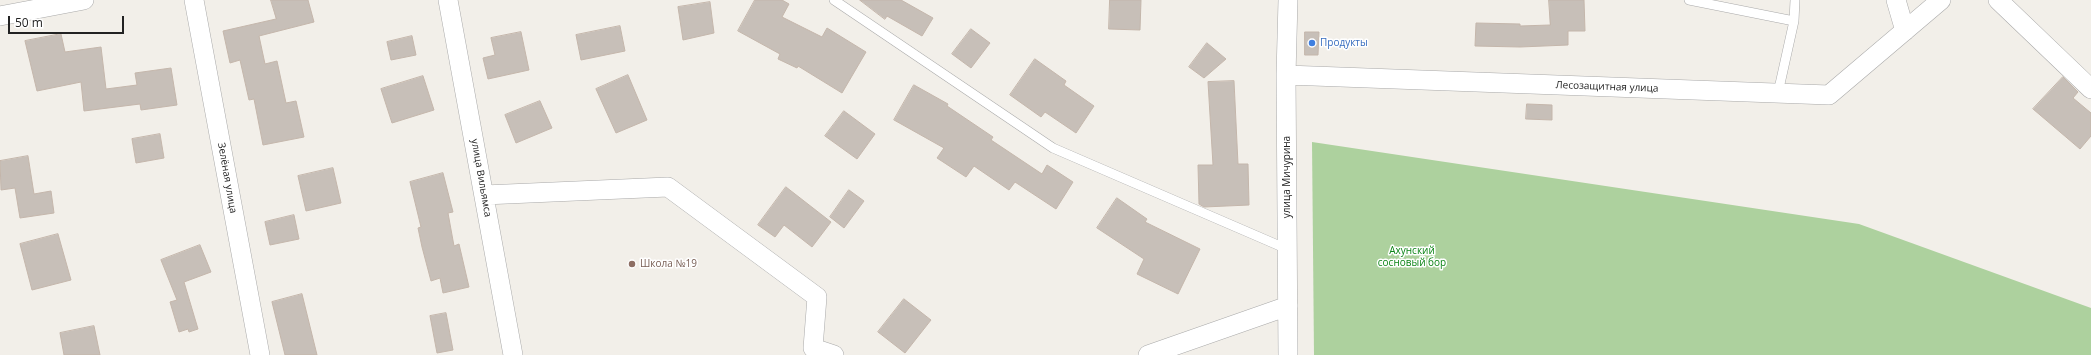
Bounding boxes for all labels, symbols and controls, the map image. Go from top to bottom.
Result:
scale bar [10,8,126,34]
text: 50 m [15,14,43,31]
place label: Продукты [1320,37,1368,49]
marker: Продукты [1307,38,1317,48]
street label: Лесозащитная улица [1555,79,1659,95]
street label: улица Мичурина [1281,136,1293,218]
street label: улица Вильямса [468,138,494,218]
street label: Зелёная улица [215,142,239,214]
park label: Ахунский сосновый бор [1378,245,1446,268]
place label: Школа №19 [640,258,697,270]
marker: Школа №19 [627,259,637,269]

